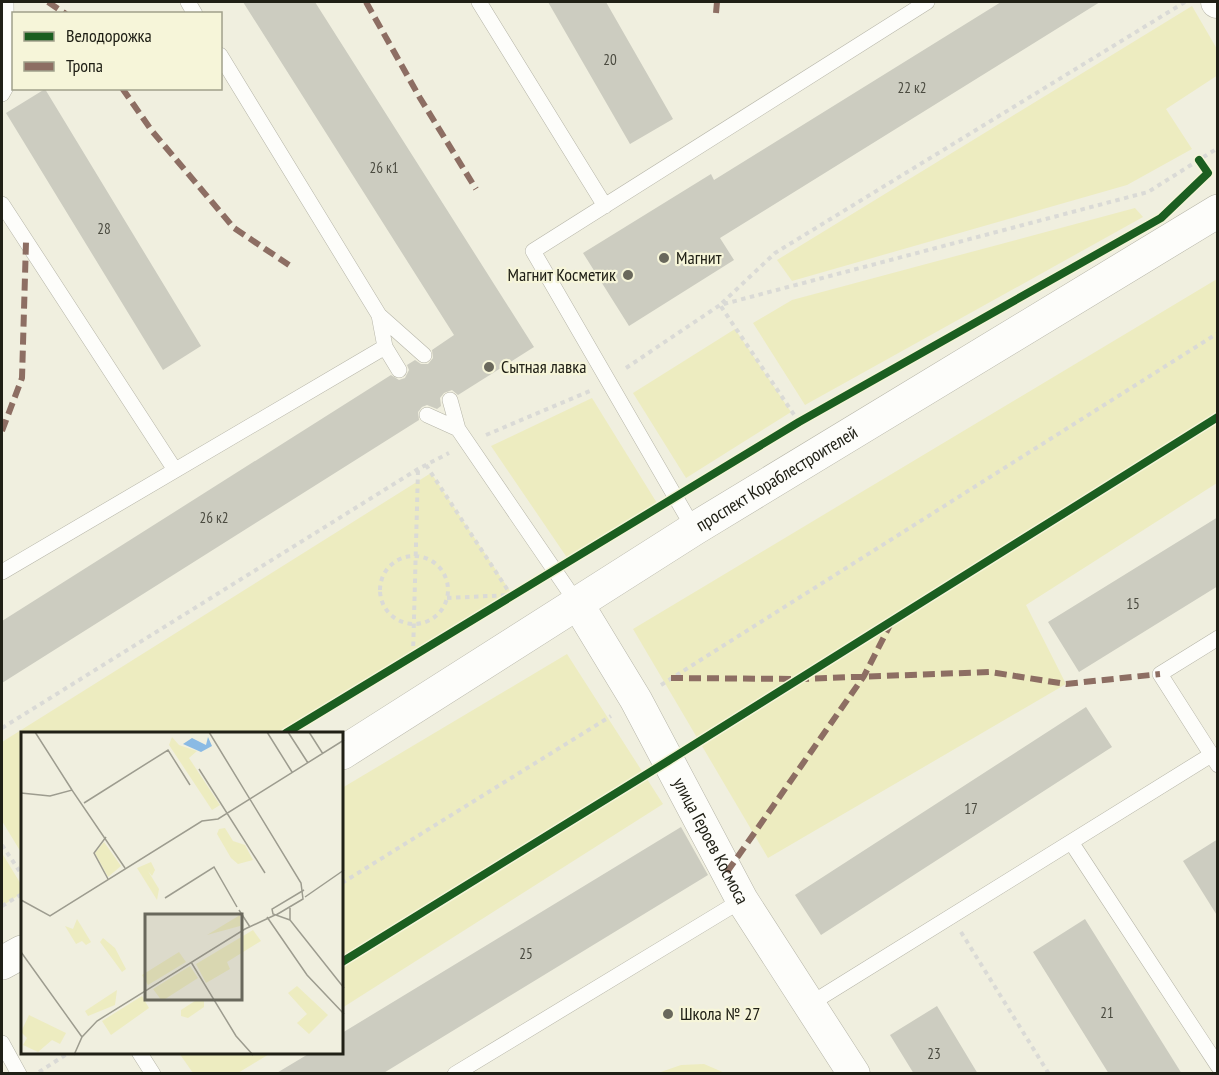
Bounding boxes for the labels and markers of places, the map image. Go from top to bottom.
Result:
place label: Магнит [676,246,722,269]
marker: Магнит [657,251,671,265]
place label: Магнит Косметик [508,263,616,286]
marker: Магнит Косметик [621,268,635,282]
place label: Сытная лавка [501,355,586,378]
marker: Сытная лавка [482,360,496,374]
place label: Школа № 27 [680,1002,760,1025]
marker: Школа № 27 [661,1007,675,1021]

